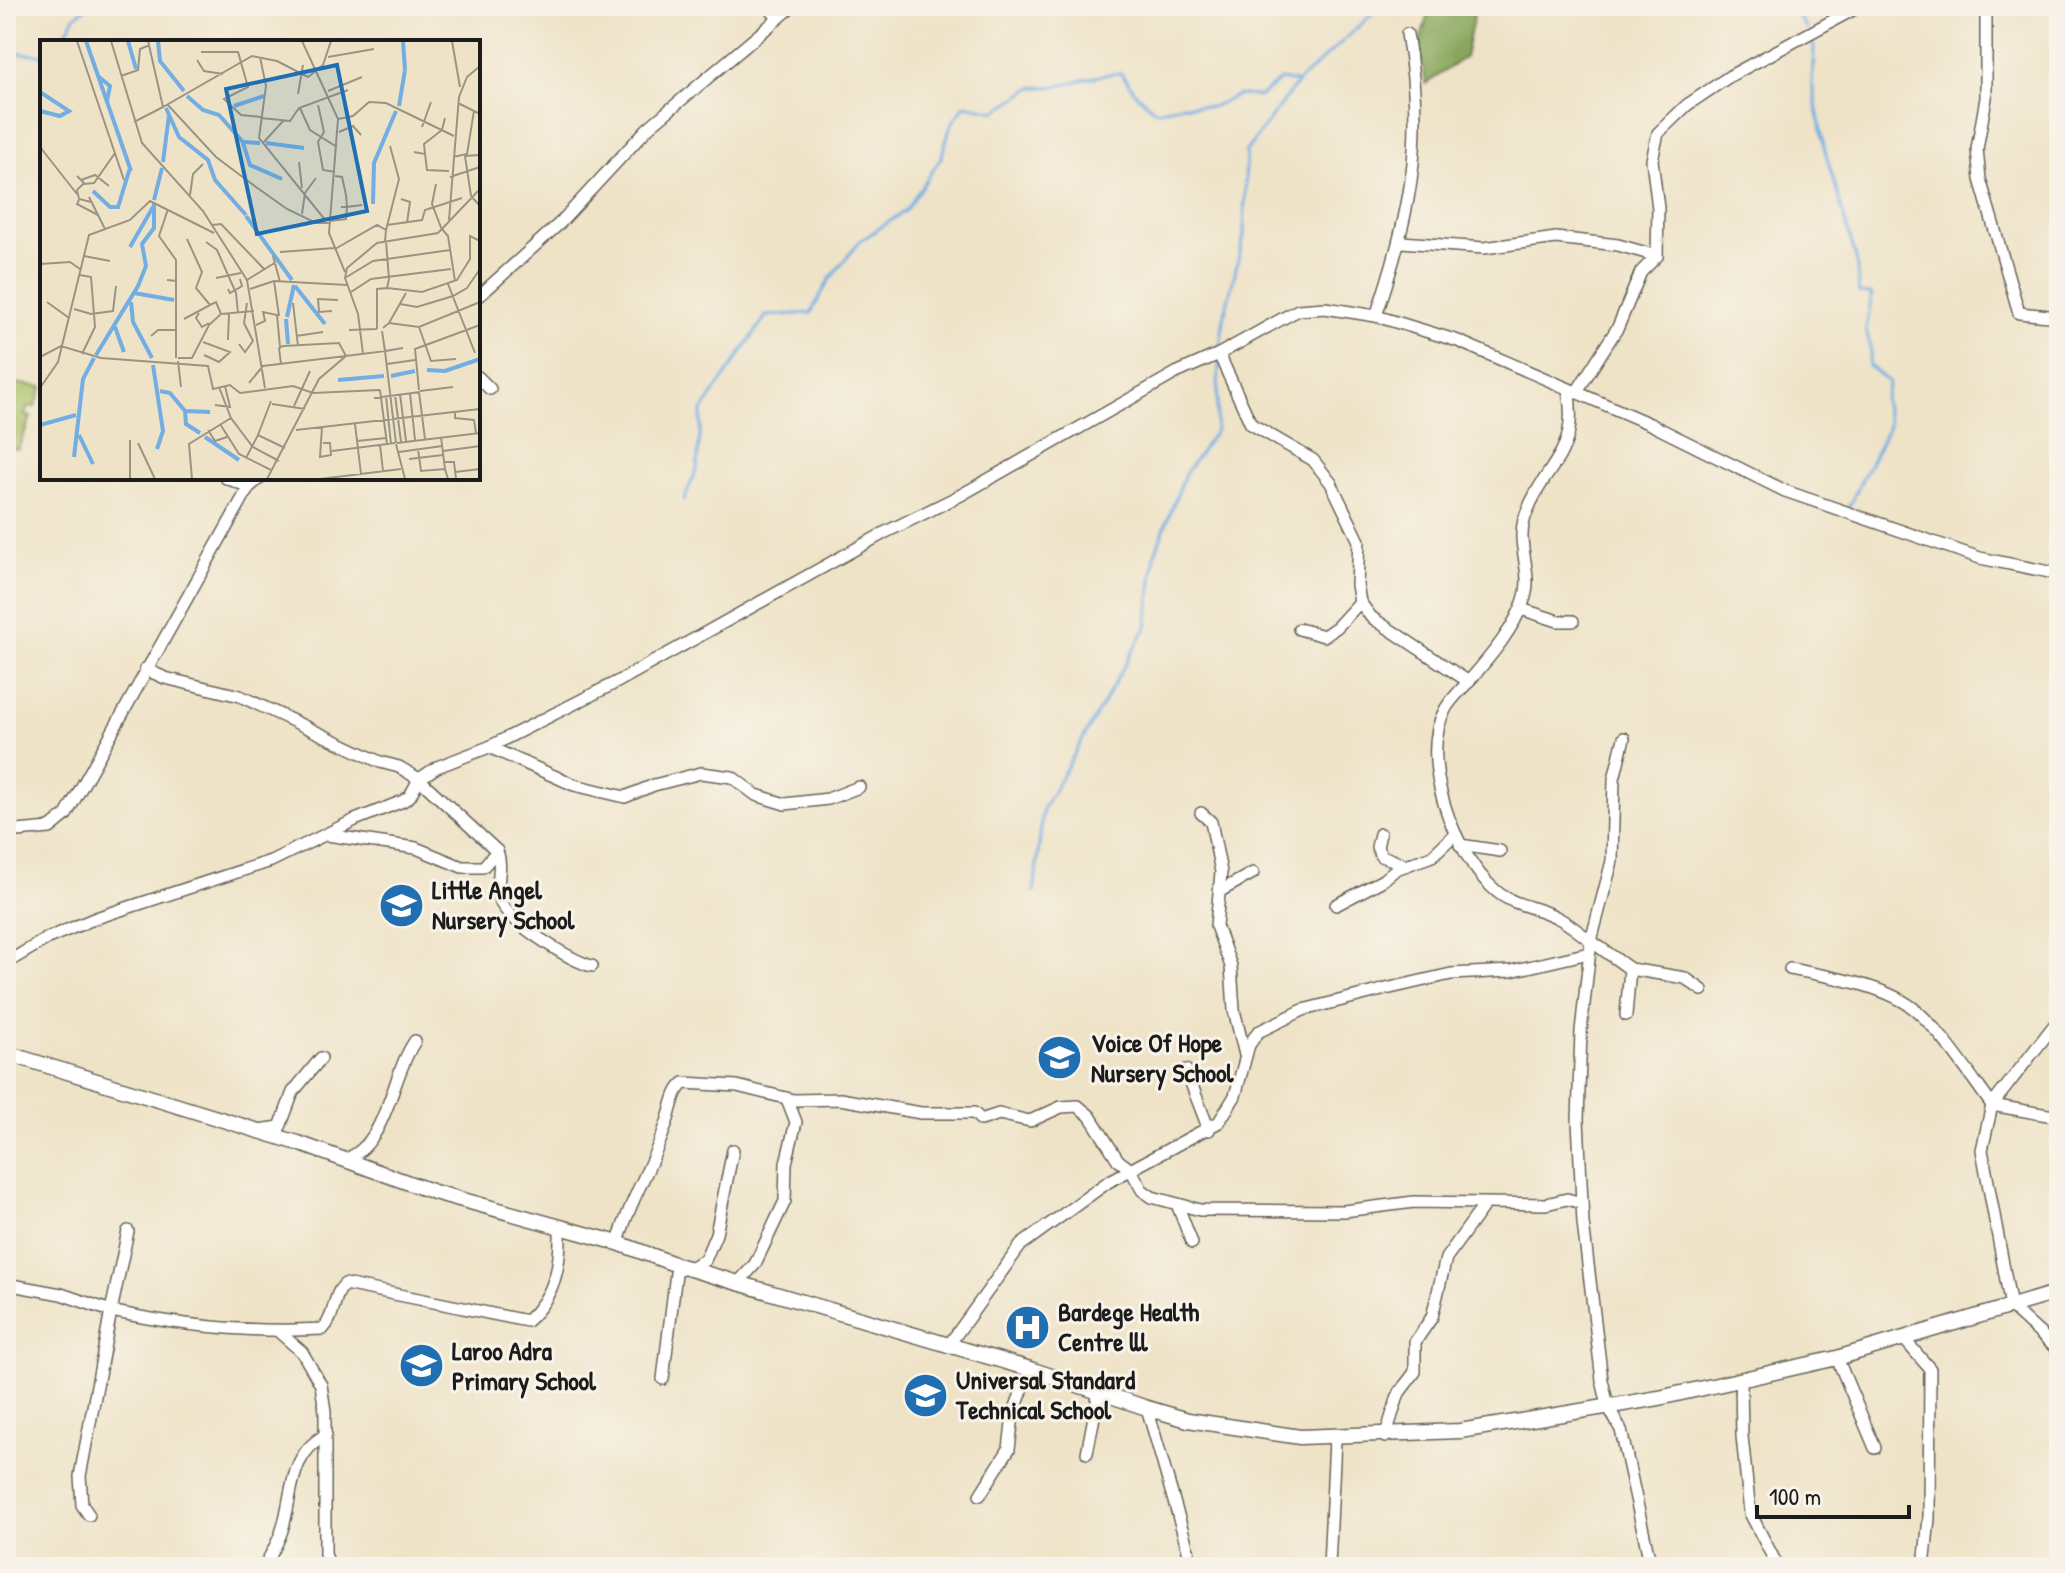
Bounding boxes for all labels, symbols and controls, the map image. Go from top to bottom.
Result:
inset map [40,40,480,480]
place label: Little Angel Nursery School [432,872,575,938]
school or university icon: Little Angel Nursery School [377,881,425,929]
place label: Voice Of Hope Nursery School [1091,1025,1234,1091]
school or university icon: Voice Of Hope Nursery School [1036,1034,1084,1082]
place label: Bardege Health Centre lll [1058,1294,1199,1359]
hospital icon: Bardege Health Centre lll [1003,1303,1051,1351]
place label: Laroo Adra Primary School [452,1333,597,1399]
school or university icon: Laroo Adra Primary School [397,1342,445,1390]
place label: Universal Standard Technical School [955,1362,1136,1427]
school or university icon: Universal Standard Technical School [901,1371,949,1419]
scale bar [1757,1469,1909,1519]
text: 100 m [1769,1480,1821,1512]

